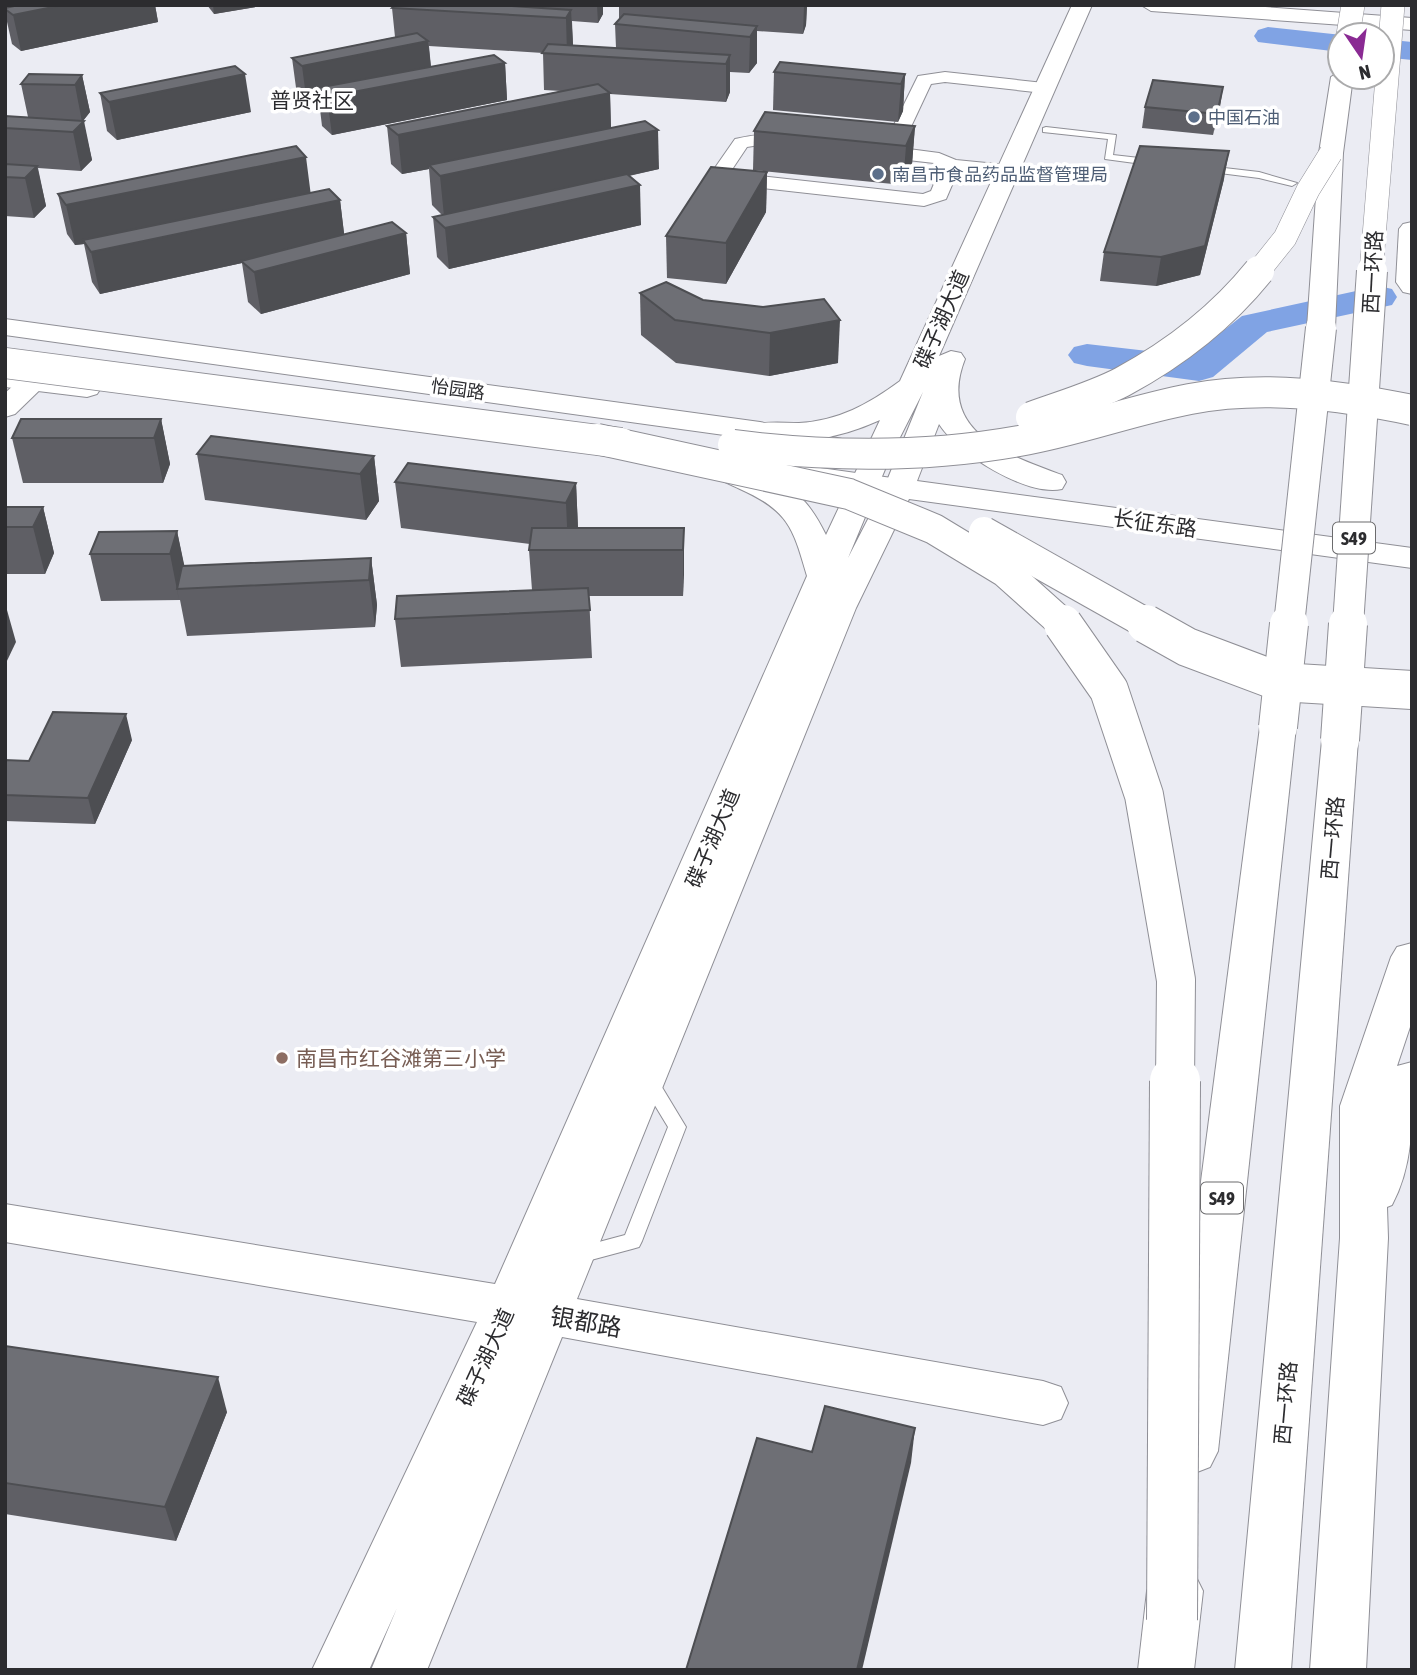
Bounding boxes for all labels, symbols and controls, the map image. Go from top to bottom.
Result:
north arrow [1326,21,1396,91]
text: N [1357,61,1373,85]
district label: 普贤社区 [270,88,354,112]
place label: 中国石油 [1208,107,1280,128]
marker: 中国石油 [1186,109,1202,125]
place label: 南昌市食品药品监督管理局 [892,164,1108,185]
marker: 南昌市食品药品监督管理局 [870,166,886,182]
street label: 西一环路 [1358,229,1386,315]
street label: 碟子湖大道 [909,266,973,372]
street label: 怡园路 [430,375,486,403]
street label: 长征东路 [1112,505,1198,541]
road number: S49 [1333,523,1375,554]
street label: 碟子湖大道 [680,785,744,891]
street label: 西一环路 [1316,795,1348,881]
place label: 南昌市红谷滩第三小学 [296,1046,506,1070]
marker: 南昌市红谷滩第三小学 [274,1050,290,1066]
road number: S49 [1201,1182,1243,1214]
street label: 银都路 [548,1302,624,1342]
street label: 碟子湖大道 [452,1304,518,1410]
street label: 西一环路 [1269,1360,1301,1446]

